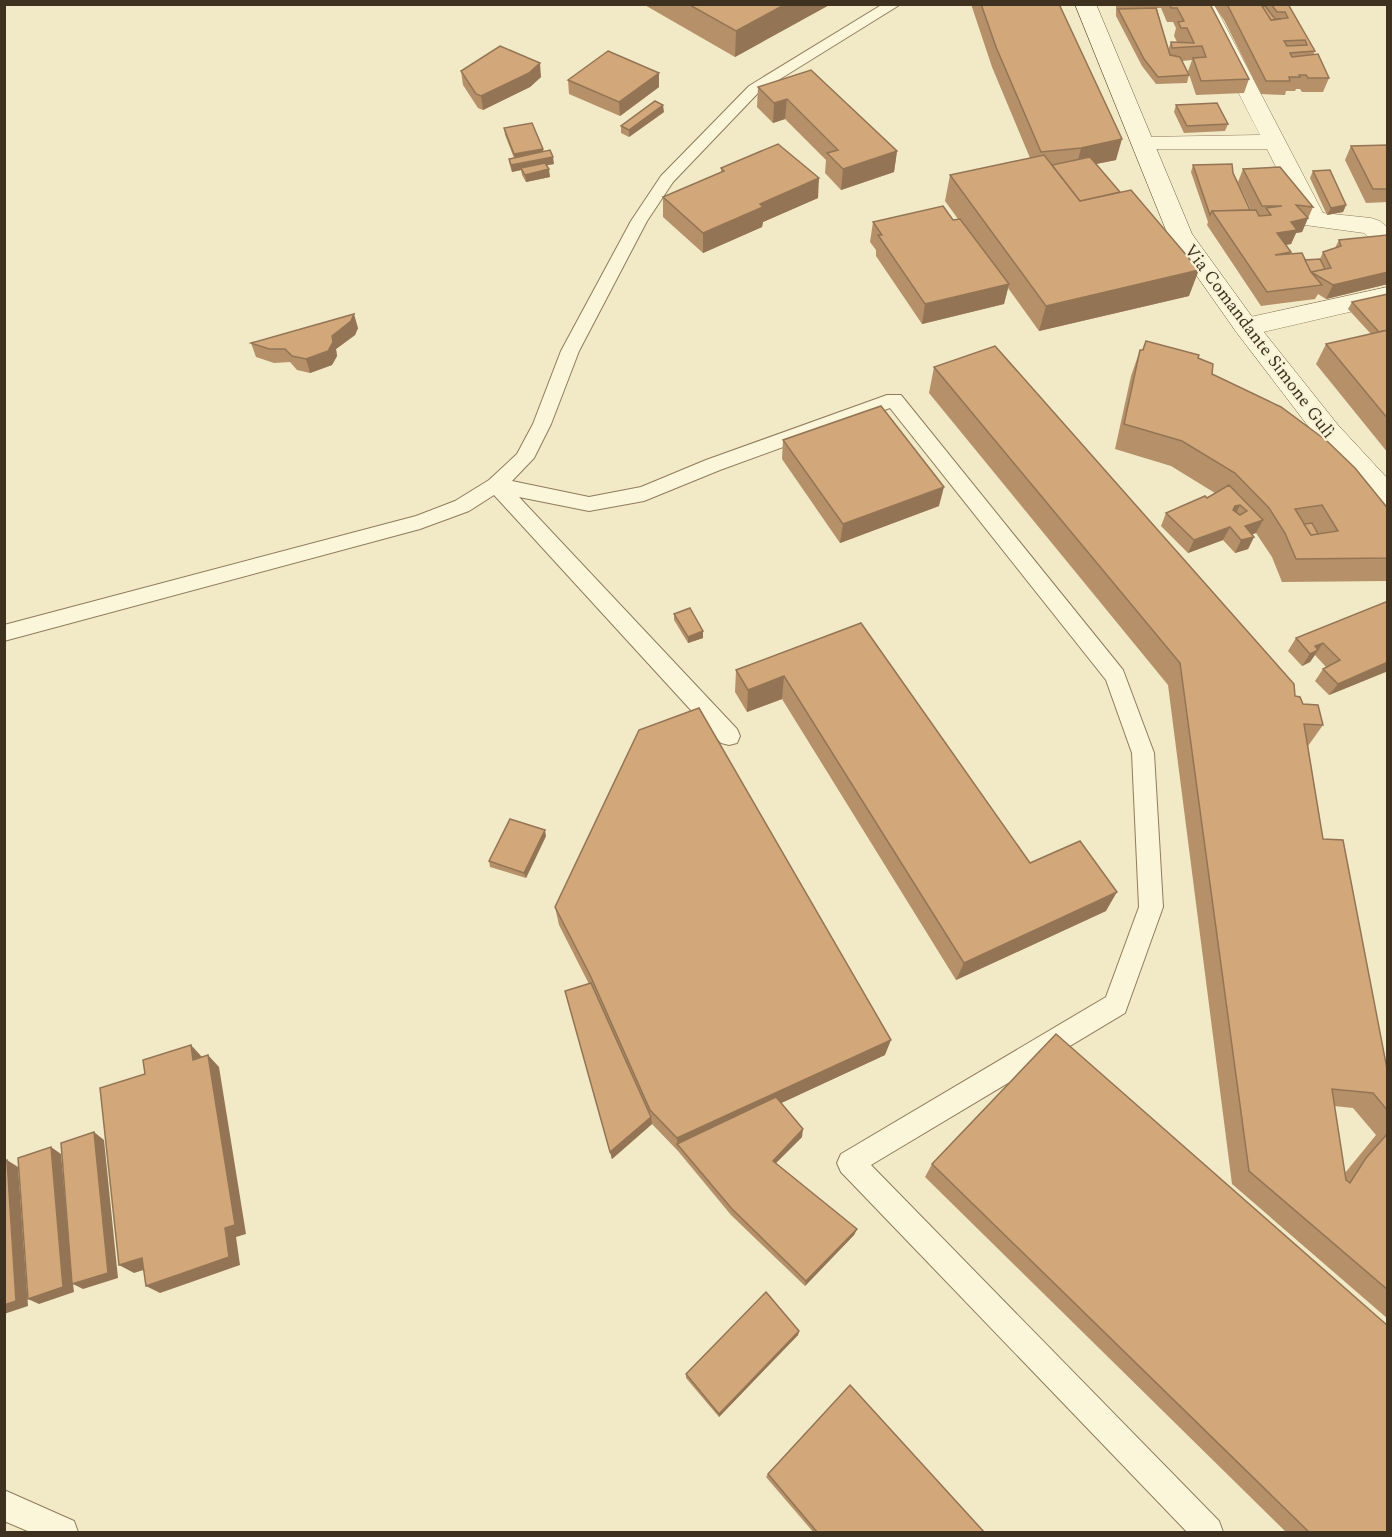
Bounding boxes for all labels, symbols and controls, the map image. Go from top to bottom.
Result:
street label: Via Comandante Simone Gulì [1177,238,1342,444]

